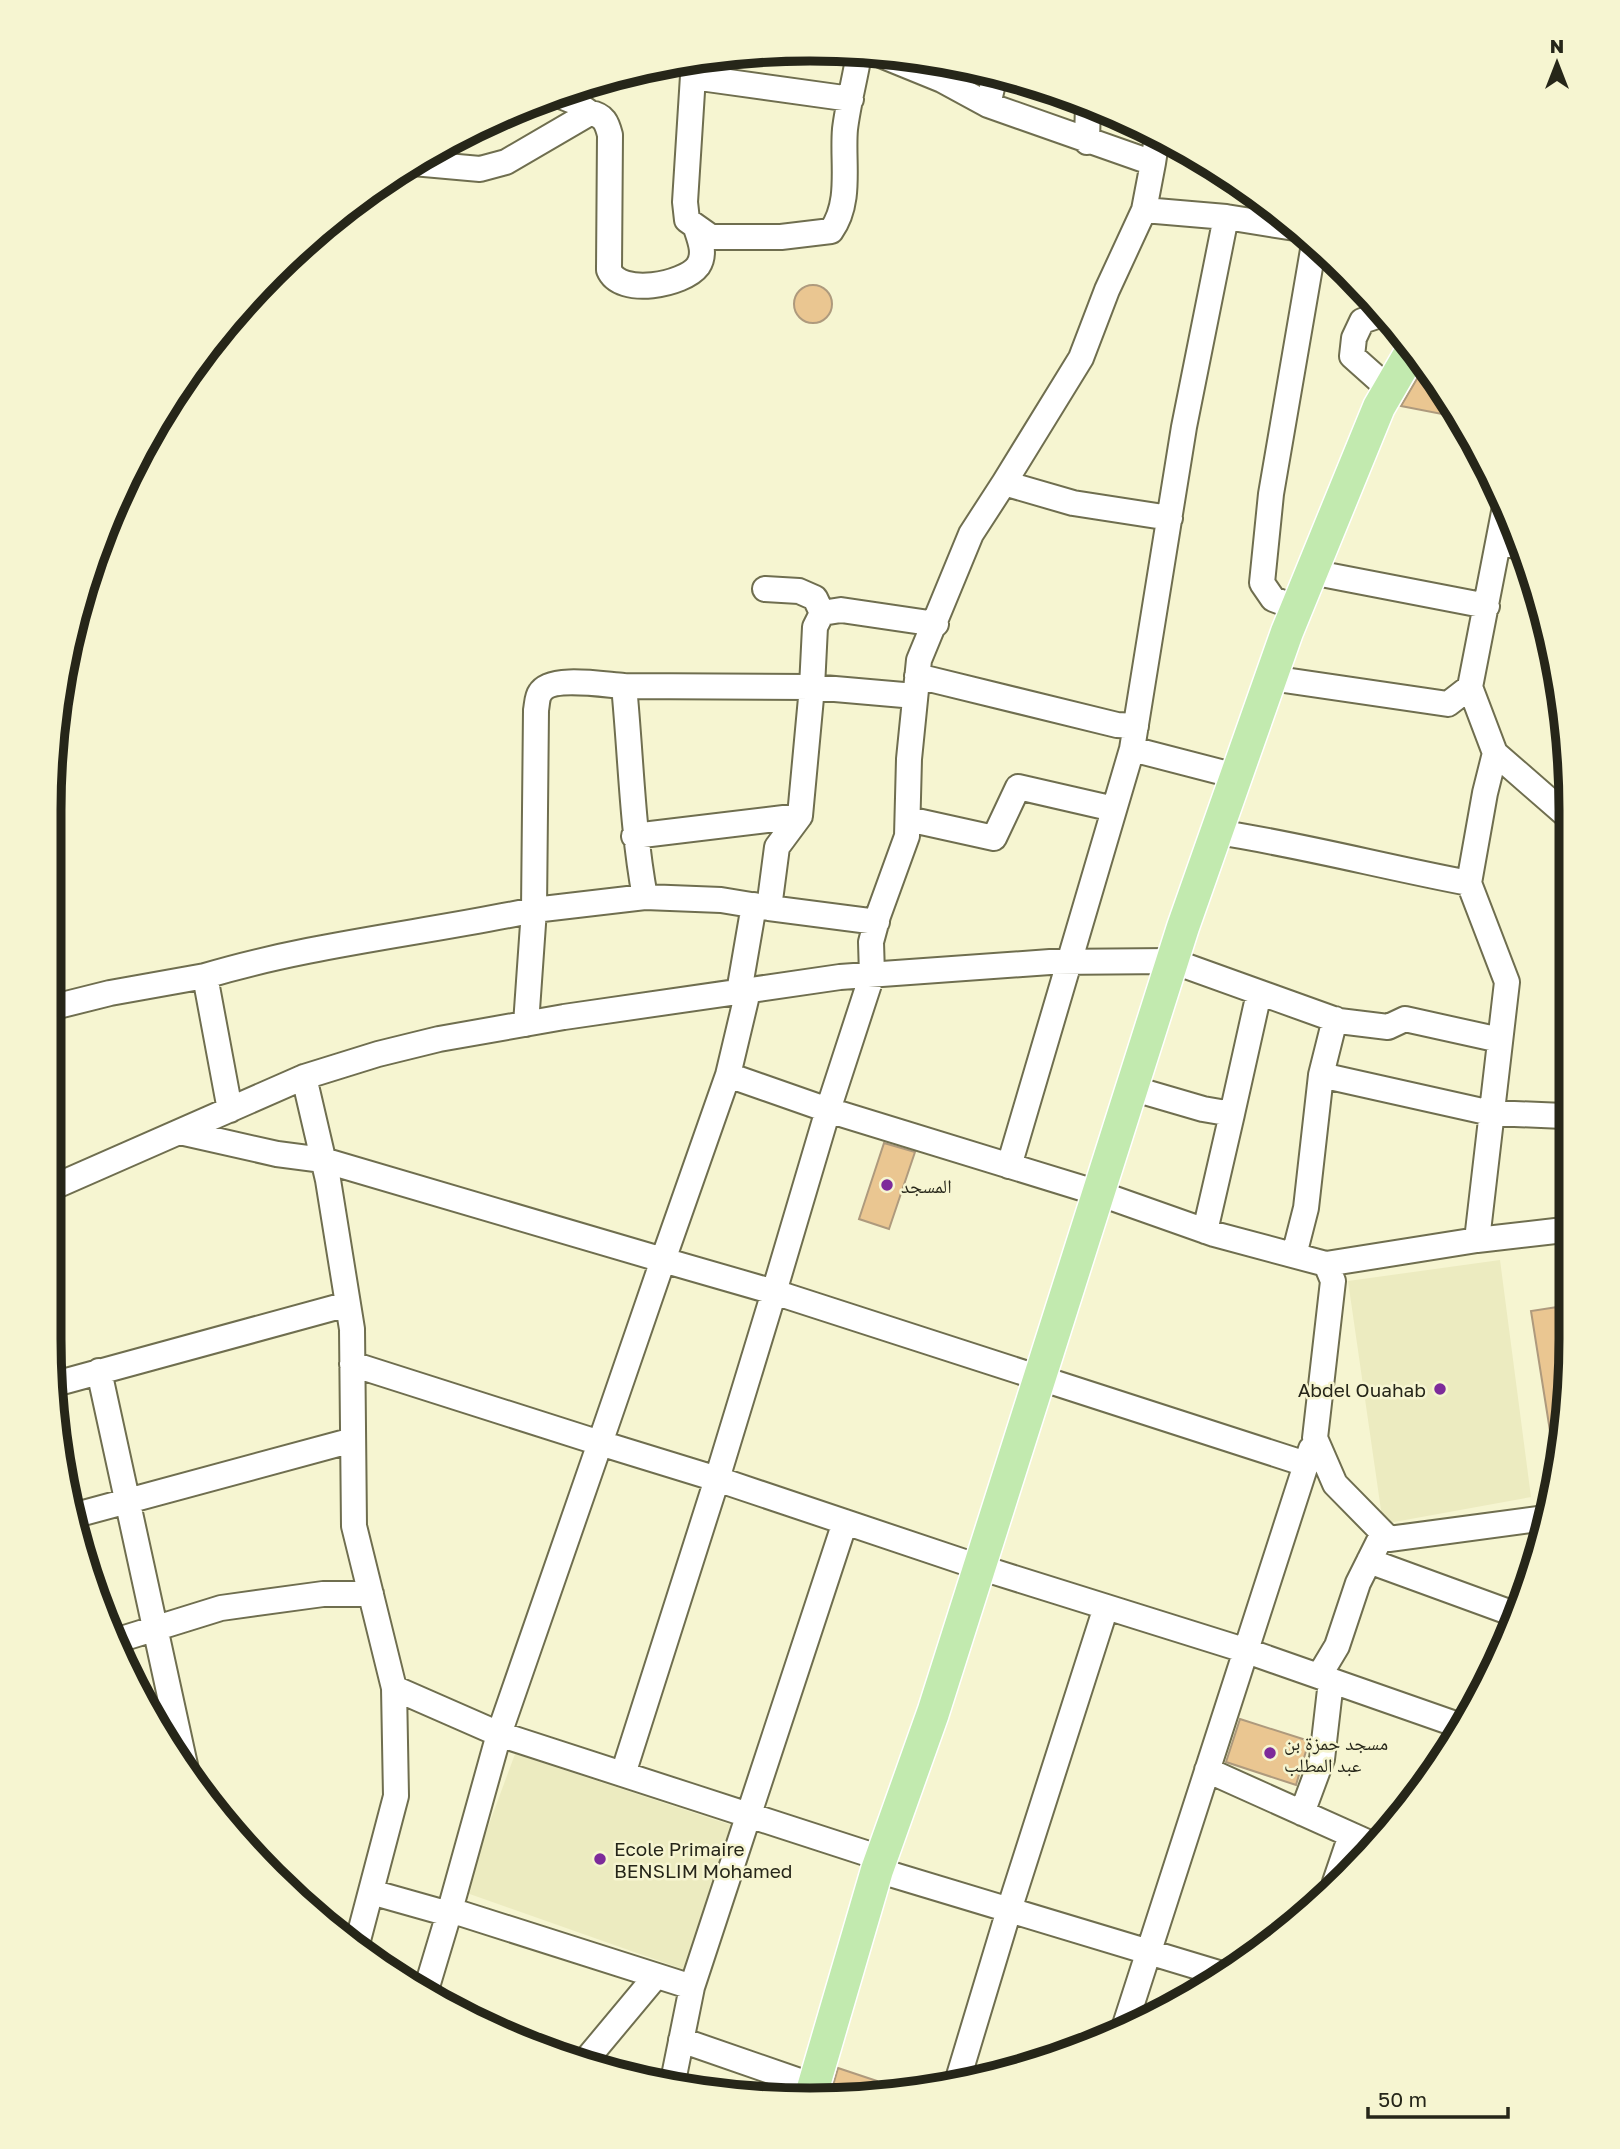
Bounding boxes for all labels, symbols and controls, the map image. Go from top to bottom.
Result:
north arrow [1522,28,1592,98]
text: N [1550,34,1564,57]
place label: المسجد [901,1174,952,1197]
marker: المسجد [879,1177,895,1193]
place label: Abdel Ouahab [1298,1378,1426,1401]
marker: Abdel Ouahab [1432,1381,1448,1397]
place label: مسجد حمزة بن عبد المطلب [1284,1731,1388,1776]
marker: مسجد حمزة بن عبد المطلب [1262,1745,1278,1761]
place label: Ecole Primaire BENSLIM Mohamed [614,1837,793,1882]
marker: Ecole Primaire BENSLIM Mohamed [592,1851,608,1867]
scale bar [1368,2076,1508,2120]
text: 50 m [1378,2086,1427,2112]

